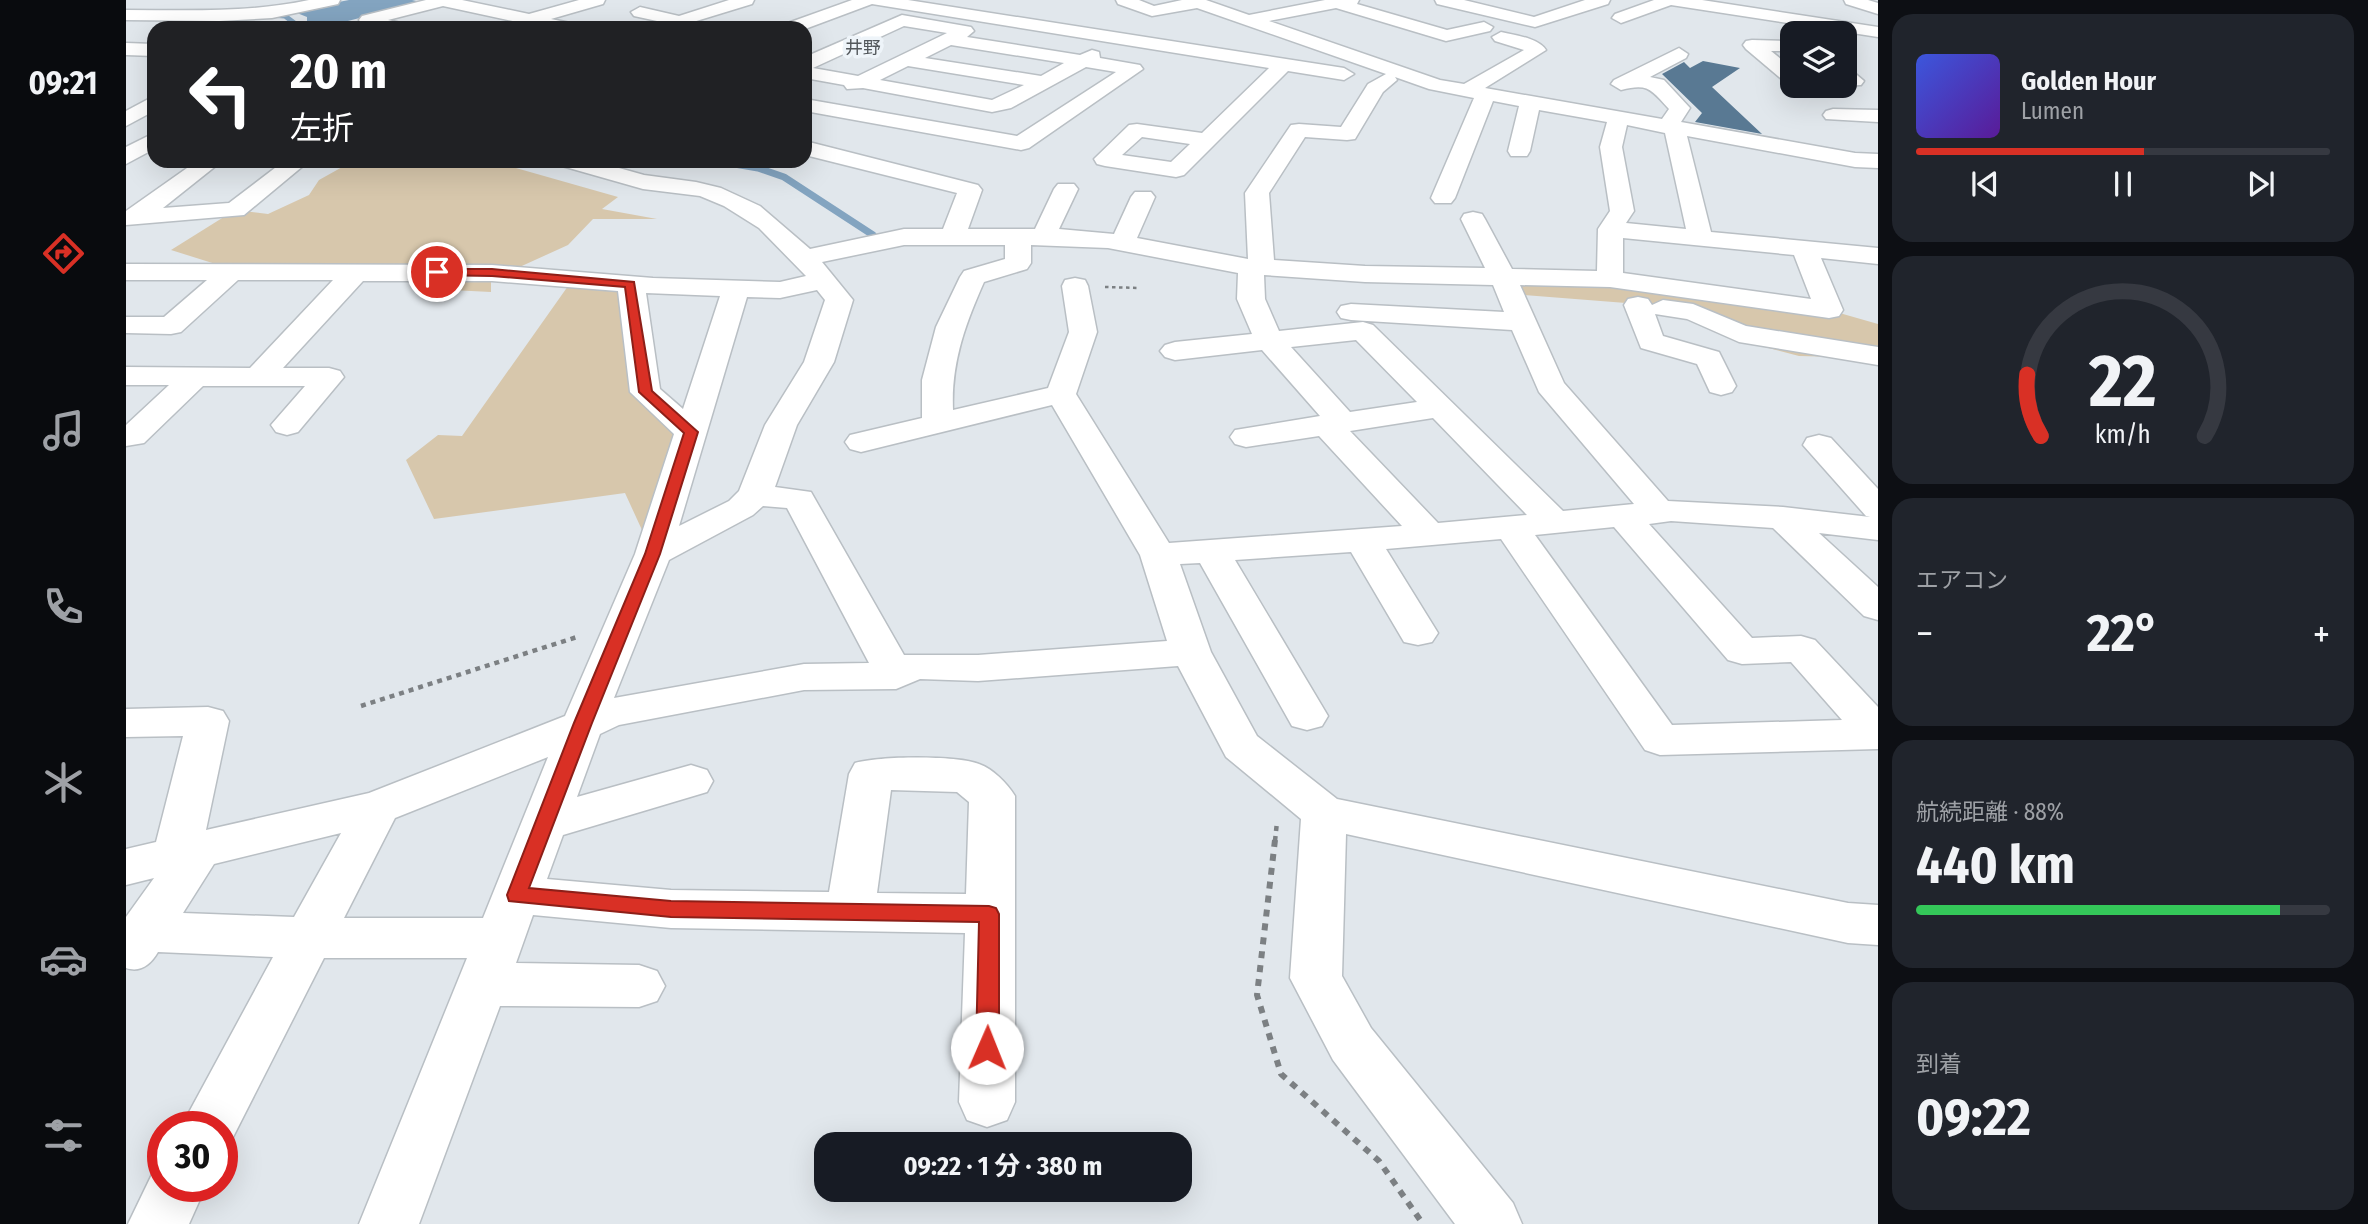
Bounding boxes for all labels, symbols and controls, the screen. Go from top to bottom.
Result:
map controls [1780,21,1857,98]
button: layers [1780,21,1857,98]
district label: 井野 [845,37,881,59]
text: 20 m [290,42,387,101]
icon: left [175,49,266,140]
text: 09:21 [29,64,97,102]
text: Golden Hour [2021,66,2156,97]
text: Lumen [2021,97,2084,125]
text: 左折 [290,109,354,147]
icon: previous [1966,165,2004,203]
icon: pause [2104,165,2142,203]
icon: next [2242,165,2280,203]
icon: directions [39,229,88,278]
pin [407,242,467,302]
icon: arrive [418,253,456,291]
text: 22 [2088,338,2157,425]
icon: music [39,406,88,455]
text: km/h [2095,420,2151,450]
text: エアコン [1916,566,2008,594]
icon: phone [39,582,88,631]
text: 22° [2087,602,2159,665]
text: − [1916,611,1933,657]
text: + [2313,611,2330,657]
icon: climate [39,758,88,807]
text: 航続距離 · 88% [1916,798,2064,826]
text: 440 km [1916,834,2075,897]
icon: car [39,935,88,984]
position arrow [950,1011,1024,1085]
text: 到着 [1916,1050,1962,1078]
text: 09:22 [1916,1086,2031,1149]
icon: filters [39,1111,88,1160]
speed limit sign: 30 [147,1111,238,1202]
text: 09:22 · 1 分 · 380 m [904,1151,1102,1182]

